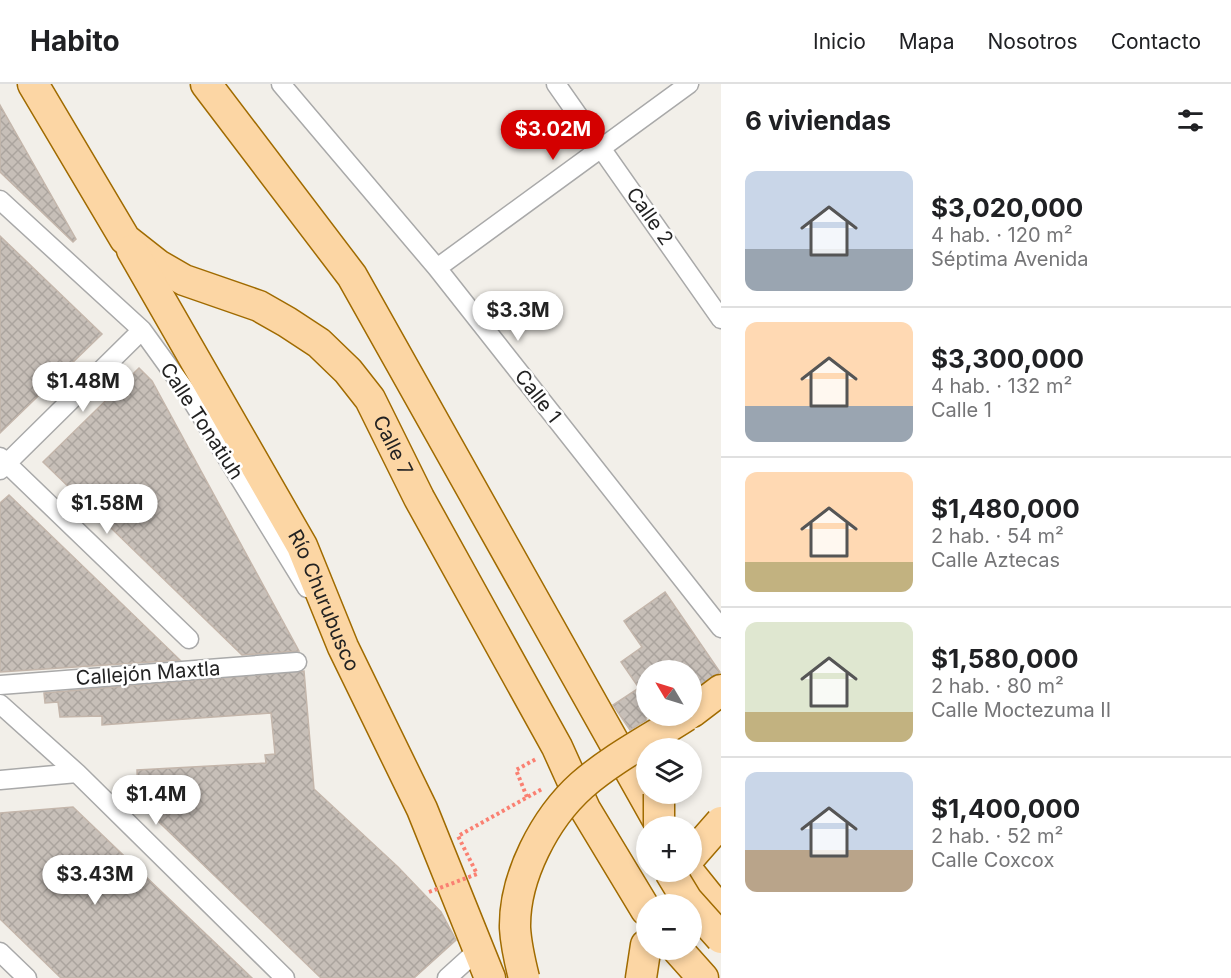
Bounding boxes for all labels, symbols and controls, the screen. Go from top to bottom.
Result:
text: Habito [30,24,120,58]
text: Inicio [813,29,866,54]
text: Mapa [899,29,954,54]
text: Nosotros [987,29,1078,54]
text: Contacto [1111,29,1201,54]
icon: filters [1174,104,1207,137]
text: 6 viviendas [745,105,891,136]
pin: $3.02M [504,110,602,161]
text: $3.02M [515,117,591,141]
street label: Calle 2 [622,182,678,250]
text: $3,020,000 [931,192,1083,223]
icon: home [793,195,865,267]
text: 4 hab. · 120 m² [931,223,1073,247]
text: Séptima Avenida [931,247,1089,271]
pin: $3.3M [476,291,560,342]
text: $3.3M [486,298,550,322]
text: $3,300,000 [931,343,1084,374]
icon: home [793,346,865,418]
street label: Calle Tonatiuh [155,358,249,484]
pin: $1.48M [34,362,132,413]
street label: Calle 1 [510,365,566,427]
text: $1.48M [46,369,120,393]
text: 4 hab. · 132 m² [931,374,1072,398]
text: Calle 1 [931,398,992,422]
street label: Calle 7 [368,411,418,480]
pin: $1.58M [58,484,156,535]
text: $1.58M [71,491,143,515]
text: $1,480,000 [931,493,1080,524]
icon: home [793,496,865,568]
text: 2 hab. · 54 m² [931,524,1064,548]
street label: Río Churubusco [283,525,365,675]
text: Calle Aztecas [931,548,1060,572]
text: $1,580,000 [931,643,1079,674]
icon: home [793,646,865,718]
street label: Callejón Maxtla [75,656,221,690]
north arrow [636,660,702,726]
map controls [636,660,702,960]
text: 2 hab. · 80 m² [931,674,1064,698]
text: Calle Moctezuma II [931,698,1111,722]
button: layers [636,738,702,804]
pin: $1.4M [114,775,198,826]
text: $1.4M [126,782,186,806]
text: $1,400,000 [931,793,1080,824]
icon: home [793,796,865,868]
button: + [636,816,702,882]
text: 2 hab. · 52 m² [931,824,1063,848]
text: Calle Coxcox [931,848,1054,872]
pin: $3.43M [46,855,144,906]
text: $3.43M [56,862,134,886]
button: − [636,894,702,960]

